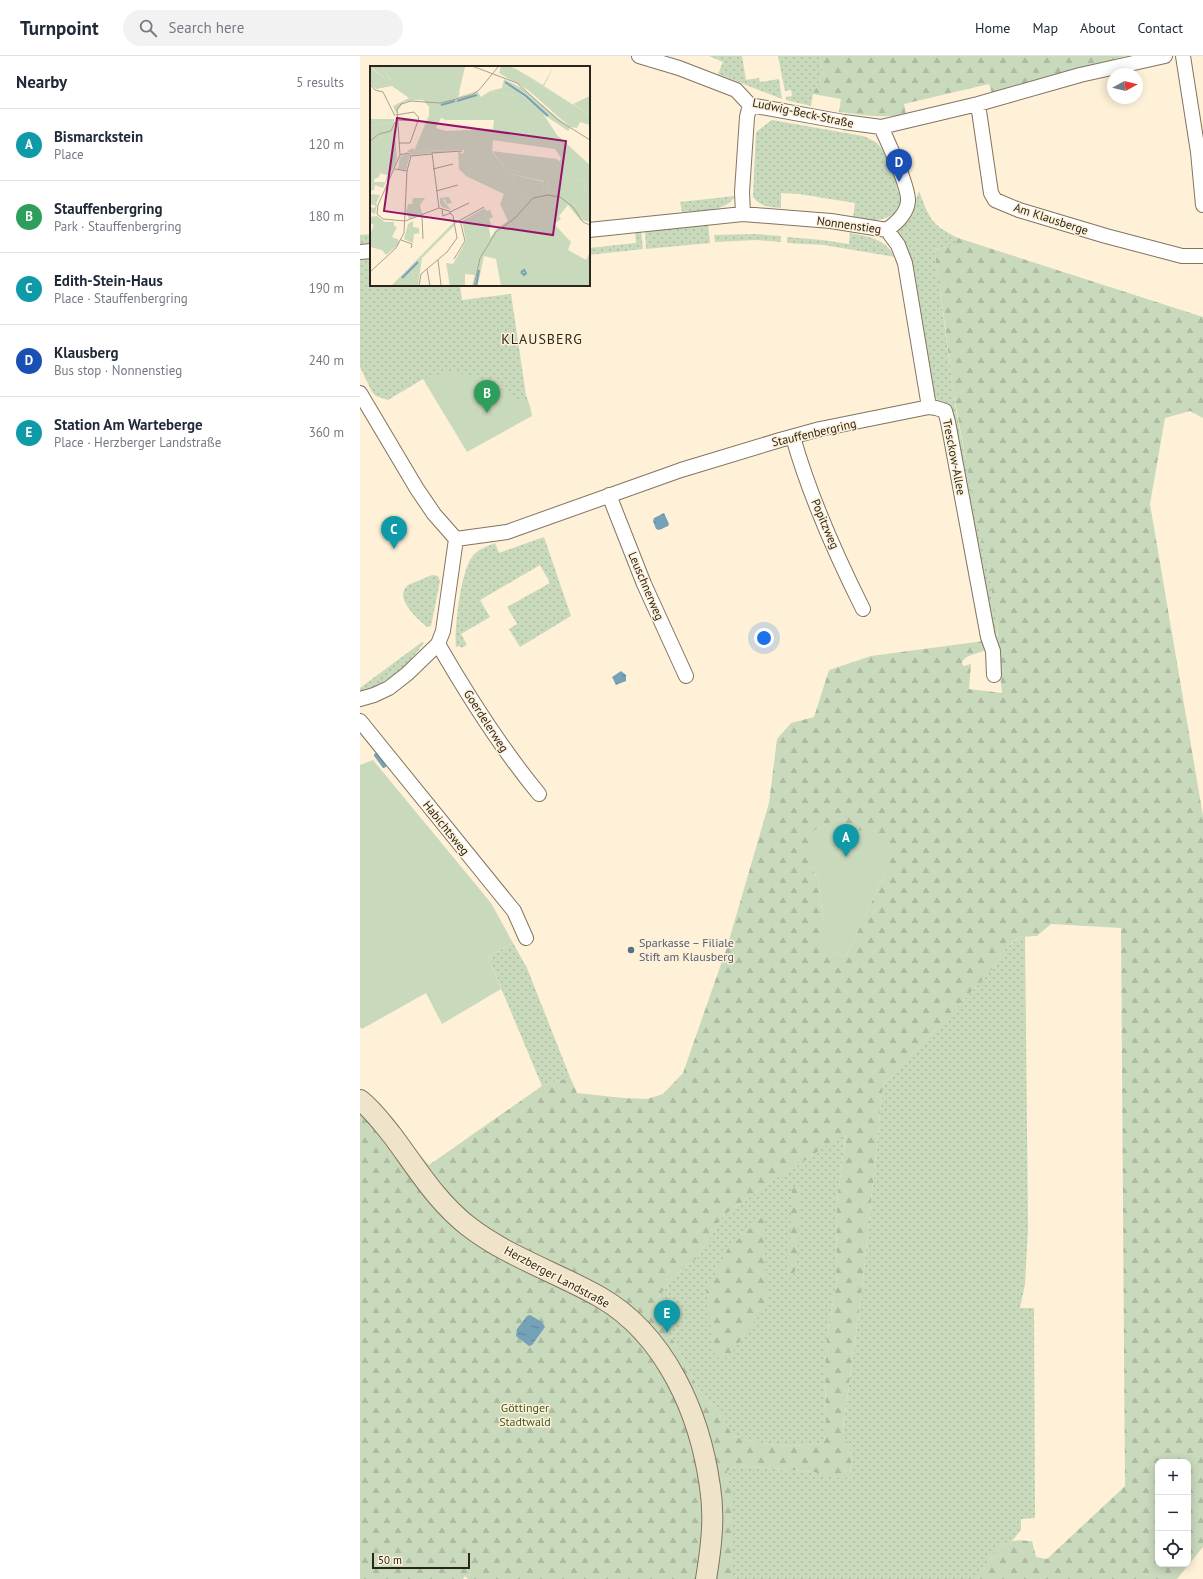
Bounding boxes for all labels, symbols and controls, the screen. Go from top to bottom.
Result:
search box [123,10,403,46]
text: Turnpoint [20,16,99,40]
icon: search [137,17,159,39]
text: Search here [169,18,244,37]
text: Home [975,19,1010,37]
text: Map [1032,19,1058,37]
text: About [1080,19,1116,37]
text: Contact [1138,19,1183,37]
inset map [370,66,590,286]
north arrow [1107,68,1143,104]
text: Nearby [16,71,67,93]
text: 5 results [296,74,344,91]
street label: Ludwig-Beck-Straße [751,94,855,131]
text: Bismarckstein [54,127,143,146]
text: A [25,136,33,153]
text: 120 m [309,136,344,153]
text: Place [54,146,84,163]
pin: D [886,149,912,182]
text: Stauffenbergring [54,199,163,218]
street label: Am Klausberge [1012,199,1090,238]
text: B [25,208,33,225]
text: 180 m [309,208,344,225]
street label: Nonnenstieg [816,213,882,236]
text: Park · Stauffenbergring [54,218,182,235]
text: Edith-Stein-Haus [54,271,163,290]
text: C [25,280,33,297]
text: 190 m [309,280,344,297]
text: Place · Stauffenbergring [54,290,188,307]
district label: KLAUSBERG [501,330,583,348]
text: Klausberg [54,343,119,362]
text: D [25,352,33,369]
text: 240 m [309,352,344,369]
text: Bus stop · Nonnenstieg [54,362,182,379]
pin: B [474,380,500,413]
text: Station Am Warteberge [54,415,203,434]
street label: Stauffenbergring [770,415,858,450]
street label: Tresckow-Allee [940,418,969,496]
text: E [26,424,32,441]
text: 360 m [309,424,344,441]
text: Place · Herzberger Landstraße [54,434,221,451]
street label: Popitzweg [808,497,843,551]
pin: C [381,516,407,549]
street label: Leuschnerweg [625,549,668,622]
your location [754,628,774,648]
street label: Goerdelerweg [461,687,512,755]
street label: Habichtsweg [420,797,473,858]
pin: A [833,824,859,857]
place label: Sparkasse – Filiale Stift am Klausberg [639,935,734,964]
marker: Sparkasse – Filiale Stift am Klausberg [626,945,636,955]
street label: Herzberger Landstraße [502,1242,613,1311]
pin: E [654,1300,680,1333]
park label: Göttinger Stadtwald [499,1400,551,1429]
map controls [1155,1459,1191,1567]
button: + [1155,1459,1191,1495]
button: − [1155,1495,1191,1531]
button: locate [1155,1531,1191,1567]
scale bar [372,1551,470,1570]
text: 50 m [378,1553,402,1567]

